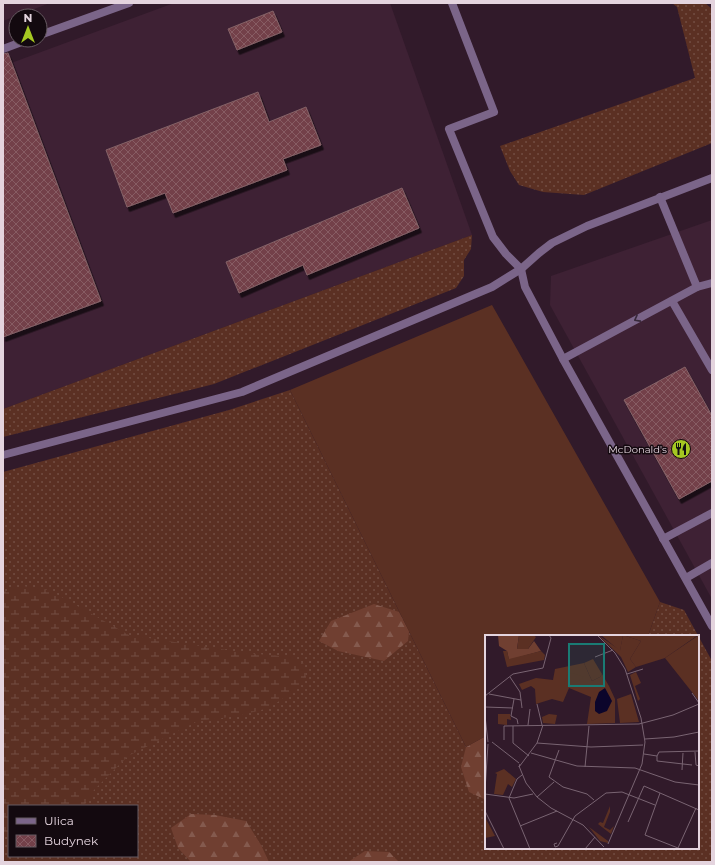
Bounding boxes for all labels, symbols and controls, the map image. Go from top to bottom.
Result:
north arrow [8,8,48,48]
text: N [24,11,32,25]
one-way arrow [634,314,641,322]
restaurant icon: McDonald's [670,438,692,460]
place label: McDonald's [608,443,667,456]
inset map [485,635,699,849]
legend [8,805,138,857]
text: Ulica [44,813,74,828]
text: Budynek [44,833,99,848]

